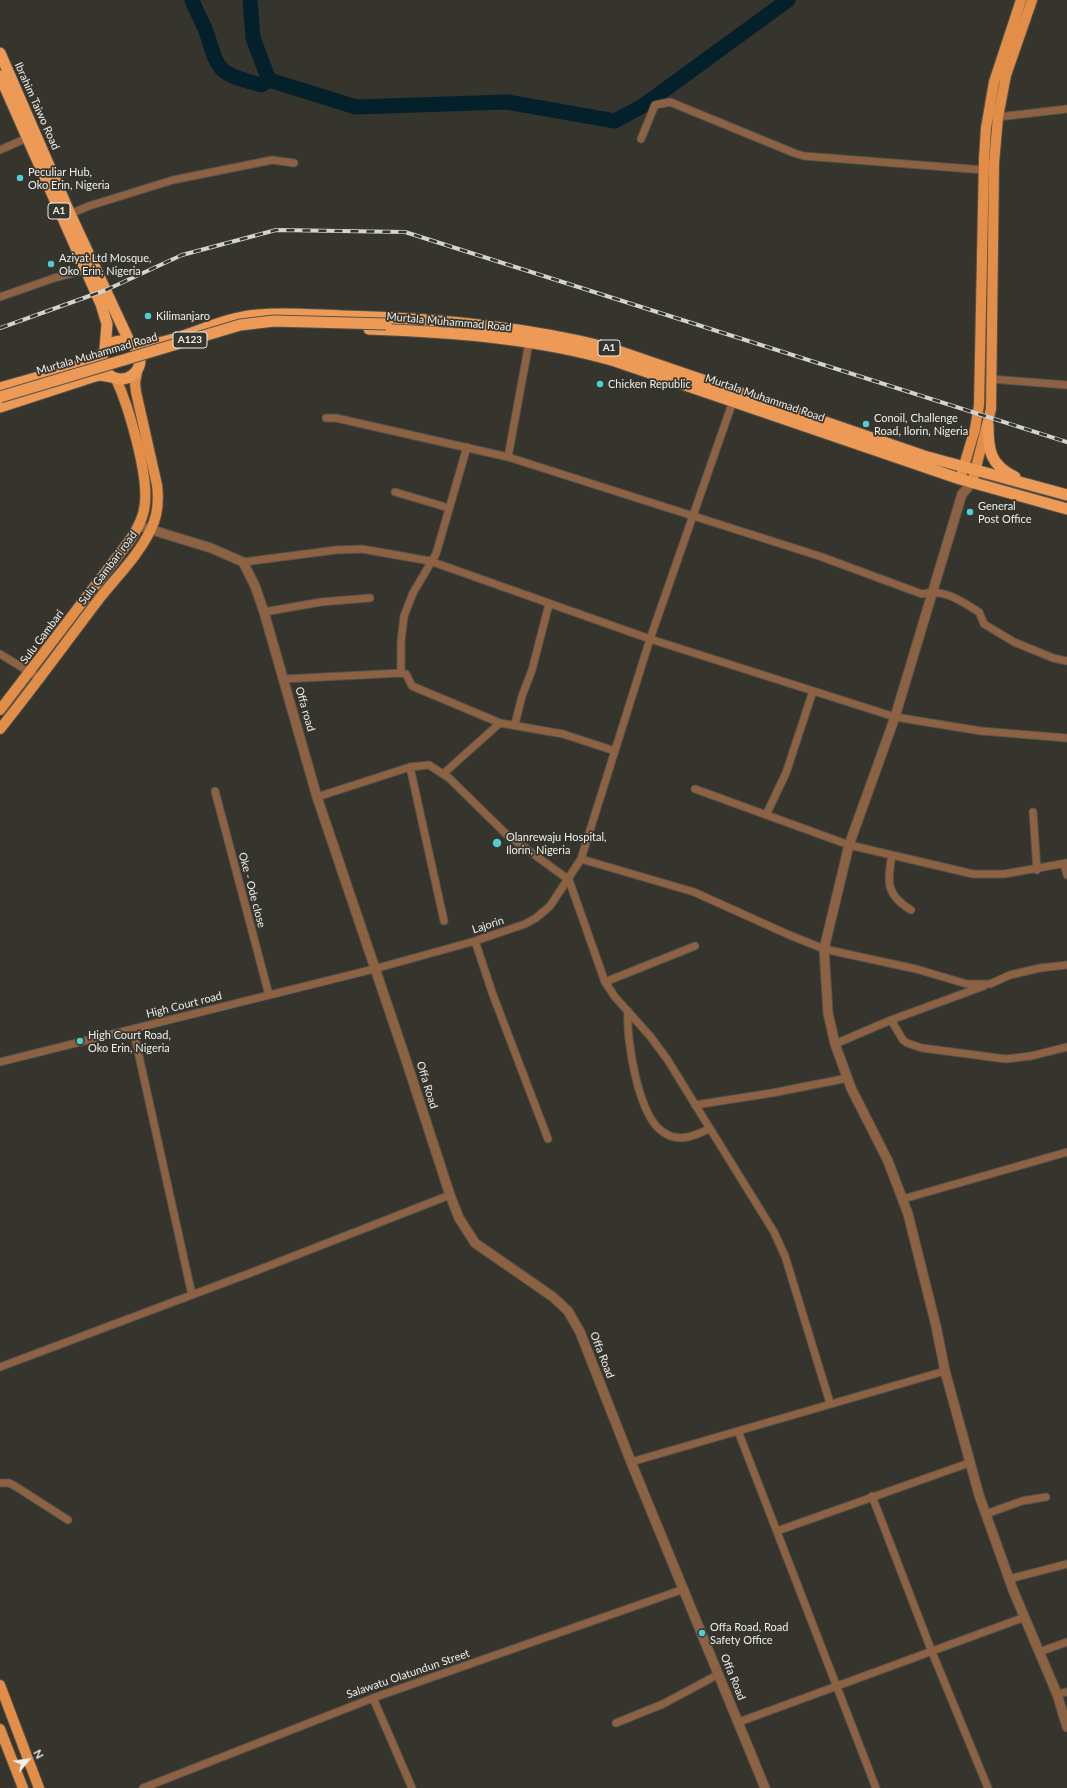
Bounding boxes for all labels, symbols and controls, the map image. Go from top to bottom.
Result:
street label: Ibrahim Taiwo Road [12,60,62,152]
place label: Peculiar Hub, Oko Erin, Nigeria [28,165,110,191]
marker: Peculiar Hub, Oko Erin, Nigeria [15,173,25,183]
road number: A1 [48,203,70,219]
place label: Aziyat Ltd Mosque, Oko Erin, Nigeria [59,251,151,277]
marker: Aziyat Ltd Mosque, Oko Erin, Nigeria [46,259,56,269]
place label: Kilimanjaro [156,309,210,323]
street label: Murtala Muhammad Road [386,310,512,334]
marker: Kilimanjaro [143,311,153,321]
street label: Murtala Muhammad Road [35,330,159,378]
road number: A123 [173,332,207,348]
road number: A1 [598,340,620,356]
street label: Murtala Muhammad Road [704,371,826,425]
place label: Chicken Republic [608,377,691,391]
marker: Chicken Republic [595,379,605,389]
place label: Conoil, Challenge Road, Ilorin, Nigeria [874,411,968,437]
marker: Conoil, Challenge Road, Ilorin, Nigeria [861,419,871,429]
place label: General Post Office [978,499,1032,525]
marker: General Post Office [965,507,975,517]
street label: Sulu Gambari road [76,529,140,607]
street label: Sulu Gambari [17,607,67,667]
street label: Offa road [292,685,318,733]
place label: Olanrewaju Hospital, Ilorin, Nigeria [506,830,607,856]
marker: Olanrewaju Hospital, Ilorin, Nigeria [491,837,503,849]
street label: Oke - Ode close [236,851,268,929]
street label: Lajorin [470,914,506,936]
street label: High Court road [145,989,223,1021]
place label: High Court Road, Oko Erin, Nigeria [88,1028,171,1054]
marker: High Court Road, Oko Erin, Nigeria [75,1036,85,1046]
street label: Offa Road [414,1060,440,1110]
street label: Offa Road [587,1330,617,1380]
place label: Offa Road, Road Safety Office [710,1620,788,1646]
marker: Offa Road, Road Safety Office [697,1628,707,1638]
street label: Salawatu Olatundun Street [345,1647,471,1701]
street label: Offa Road [718,1652,748,1702]
north arrow [8,1740,48,1780]
text: N [31,1747,47,1761]

